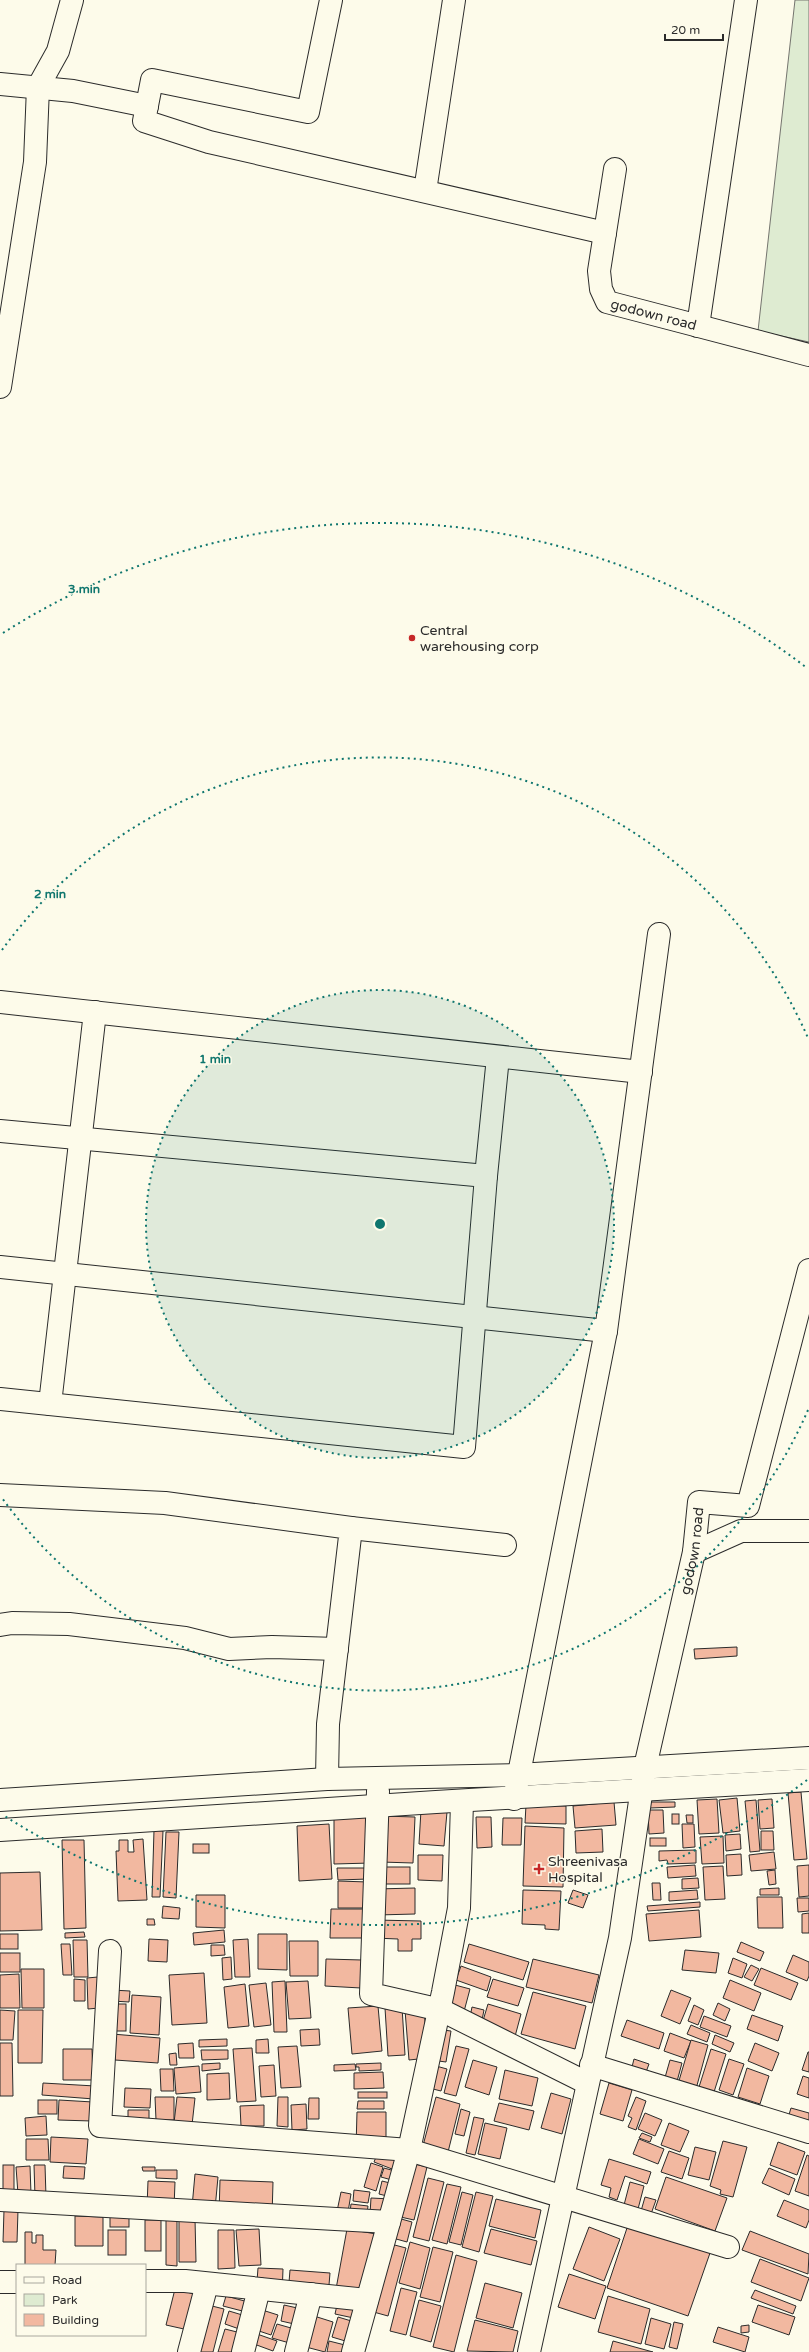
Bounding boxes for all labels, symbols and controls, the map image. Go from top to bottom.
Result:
scale bar [665,16,723,42]
text: 20 m [671,23,700,37]
street label: godown road [609,295,698,334]
text: 3 min [68,582,100,596]
place label: Central warehousing corp [420,622,539,655]
marker: Central warehousing corp [407,633,417,643]
text: 2 min [34,887,66,901]
text: 1 min [199,1052,231,1066]
centre of rings [373,1217,387,1231]
street label: godown road [677,1507,707,1596]
place label: Shreenivasa Hospital [548,1853,628,1886]
marker: Shreenivasa Hospital [533,1863,545,1875]
legend [16,2264,146,2336]
text: Road [52,2273,82,2287]
text: Park [52,2293,78,2307]
text: Building [52,2313,99,2327]

